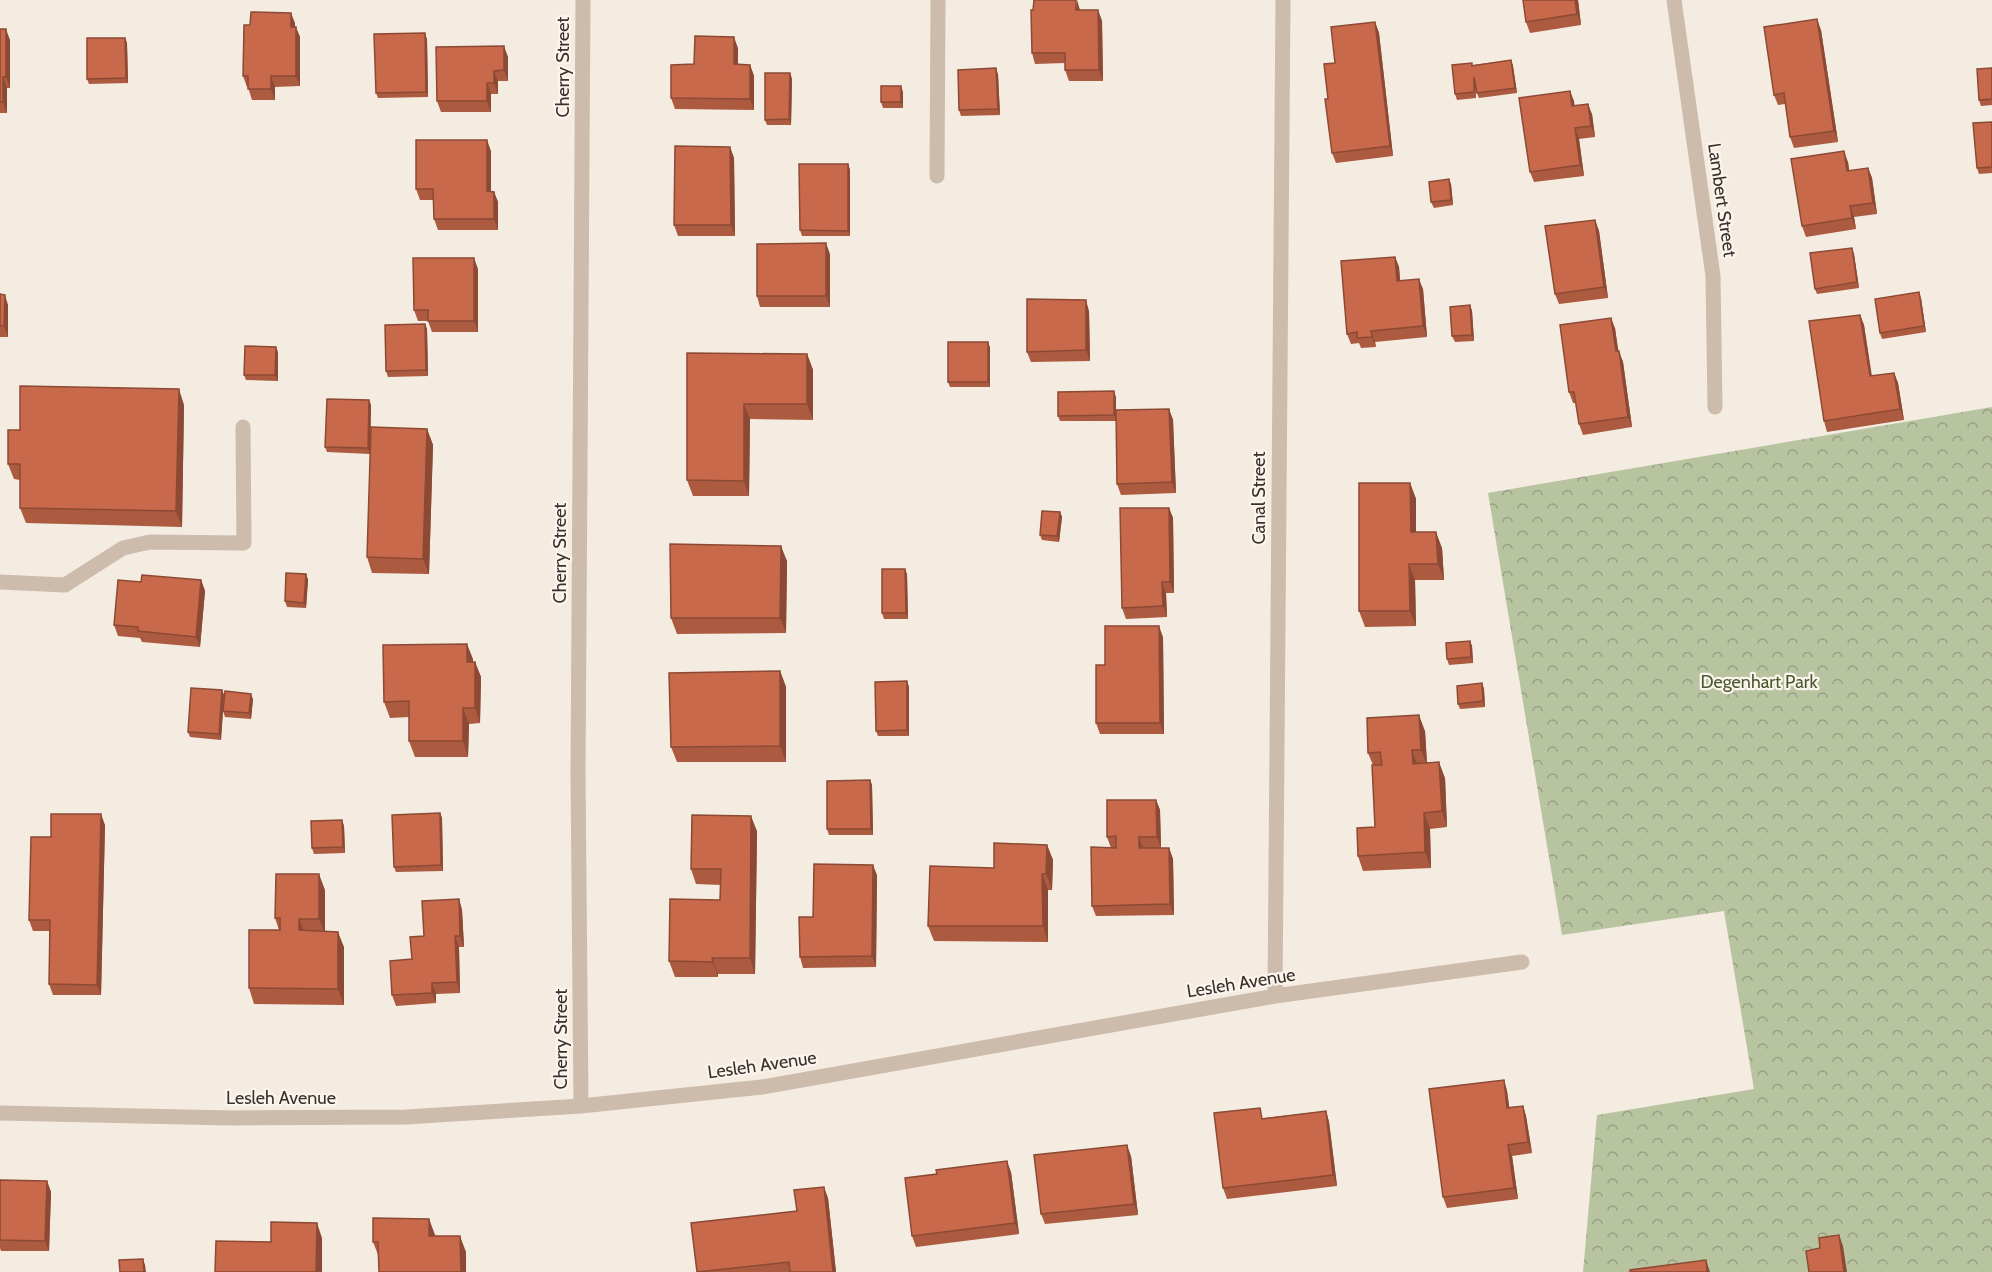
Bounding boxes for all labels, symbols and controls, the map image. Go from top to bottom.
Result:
street label: Cherry Street [552,17,574,117]
street label: Lambert Street [1703,142,1741,258]
street label: Canal Street [1248,452,1270,545]
street label: Cherry Street [549,503,571,603]
park label: Degenhart Park [1700,671,1818,693]
street label: Lesleh Avenue [1185,964,1297,1002]
street label: Cherry Street [550,989,572,1089]
street label: Lesleh Avenue [706,1046,818,1084]
street label: Lesleh Avenue [226,1087,336,1109]

